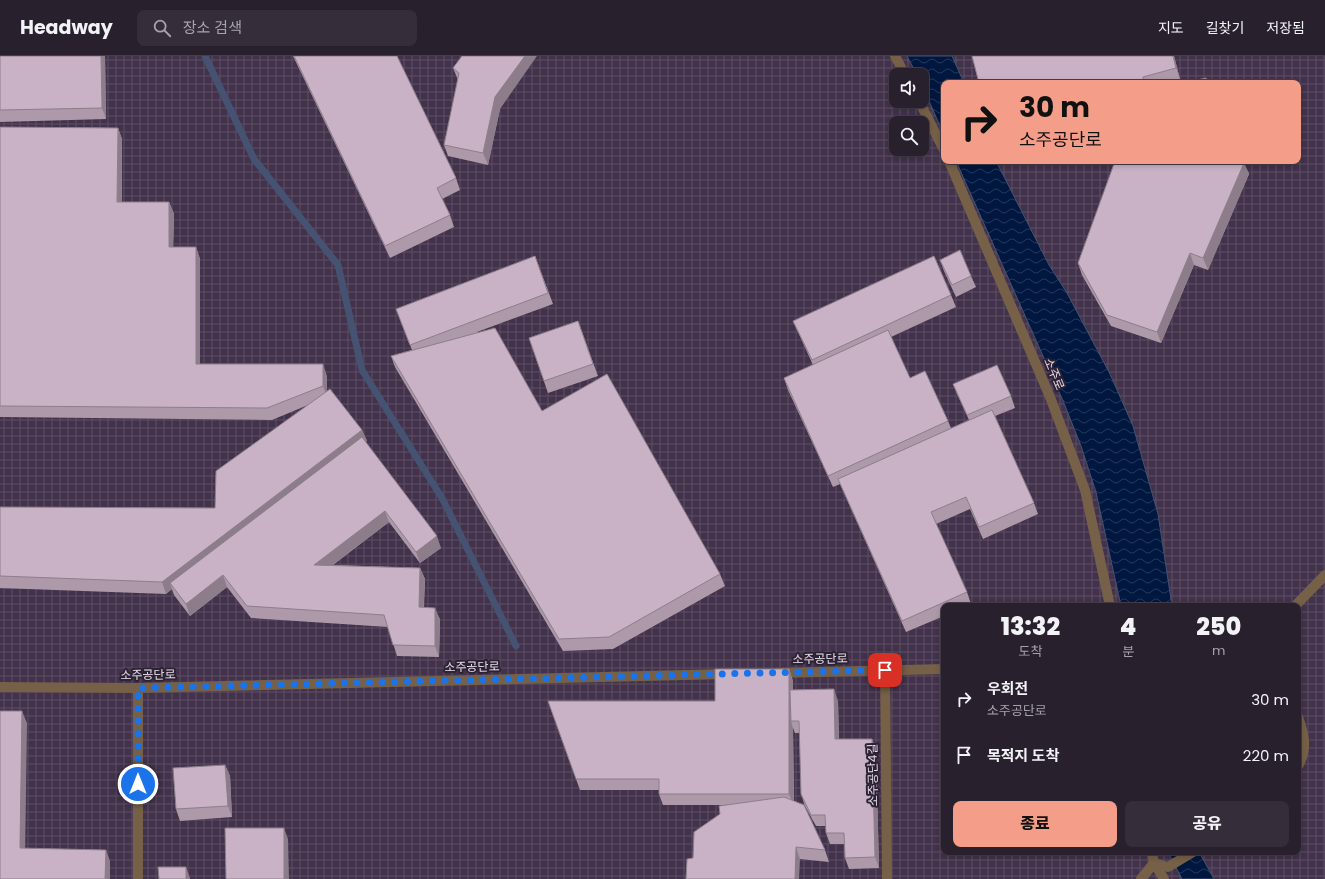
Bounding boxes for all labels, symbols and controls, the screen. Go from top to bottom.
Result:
search box [137,10,417,46]
text: Headway [20,14,113,41]
icon: search [151,17,173,39]
text: 장소 검색 [183,17,242,38]
text: 지도 [1158,18,1184,38]
text: 길찾기 [1206,18,1244,38]
text: 저장됨 [1266,18,1305,38]
map controls [889,68,929,156]
button: sound [889,68,929,108]
text: 30 m [1019,88,1090,127]
icon: right [953,96,1005,148]
button: search [889,116,929,156]
text: 소주공단로 [1019,127,1102,152]
street label: 소주로 [1040,355,1069,392]
text: 13:32 [1001,610,1060,643]
text: 4 [1120,610,1136,643]
text: 250 [1196,610,1241,643]
text: m [1212,641,1225,660]
text: 도착 [1018,642,1042,661]
text: 분 [1122,642,1134,661]
street label: 소주공단로 [792,650,848,667]
pin [868,653,902,687]
street label: 소주공단로 [444,658,500,675]
icon: arrive [874,659,896,681]
street label: 소주공단로 [120,666,176,683]
text: 우회전 [987,678,1028,699]
icon: right [953,688,975,710]
text: 30 m [1251,689,1289,710]
text: 소주공단로 [987,701,1047,720]
street label: 소주공단4길 [863,743,882,807]
icon: arrive [953,744,975,766]
text: 목적지 도착 [987,745,1059,766]
text: 220 m [1243,745,1289,766]
position arrow [117,763,159,805]
button: 종료 [953,801,1117,847]
button: 공유 [1125,801,1289,847]

